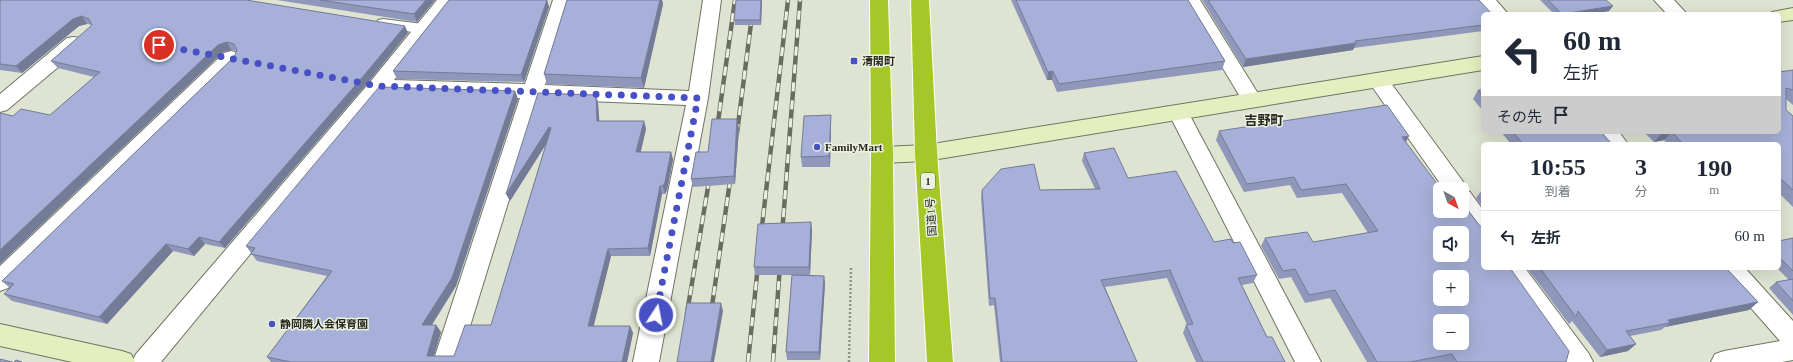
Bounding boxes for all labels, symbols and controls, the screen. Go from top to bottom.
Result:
text: 60 m [1563,25,1621,56]
pin [142,28,176,62]
icon: left [1497,28,1549,80]
icon: arrive [148,34,170,56]
place label: 清閑町 [862,55,895,67]
marker: 清閑町 [849,56,859,66]
text: 左折 [1563,63,1599,83]
icon: arrive [1550,104,1572,126]
text: その先 [1497,109,1542,125]
district label: 吉野町 [1244,113,1284,128]
place label: FamilyMart [825,141,883,153]
marker: FamilyMart [812,142,822,152]
text: 10:55 [1530,154,1586,180]
text: 3 [1635,154,1647,180]
text: 190 [1696,155,1732,181]
road number: 1 [921,173,935,189]
north arrow [1433,182,1469,218]
map controls [1433,182,1469,350]
text: m [1709,182,1719,197]
text: 到着 [1545,184,1571,199]
text: 分 [1634,184,1647,199]
street label: 国道1号 [924,197,938,237]
button: sound [1433,226,1469,262]
icon: left [1497,226,1519,248]
text: 60 m [1735,228,1765,244]
text: 左折 [1531,230,1561,246]
button: + [1433,270,1469,306]
position arrow [635,294,677,336]
button: − [1433,314,1469,350]
place label: 静岡隣人会保育園 [280,318,368,330]
marker: 静岡隣人会保育園 [267,319,277,329]

